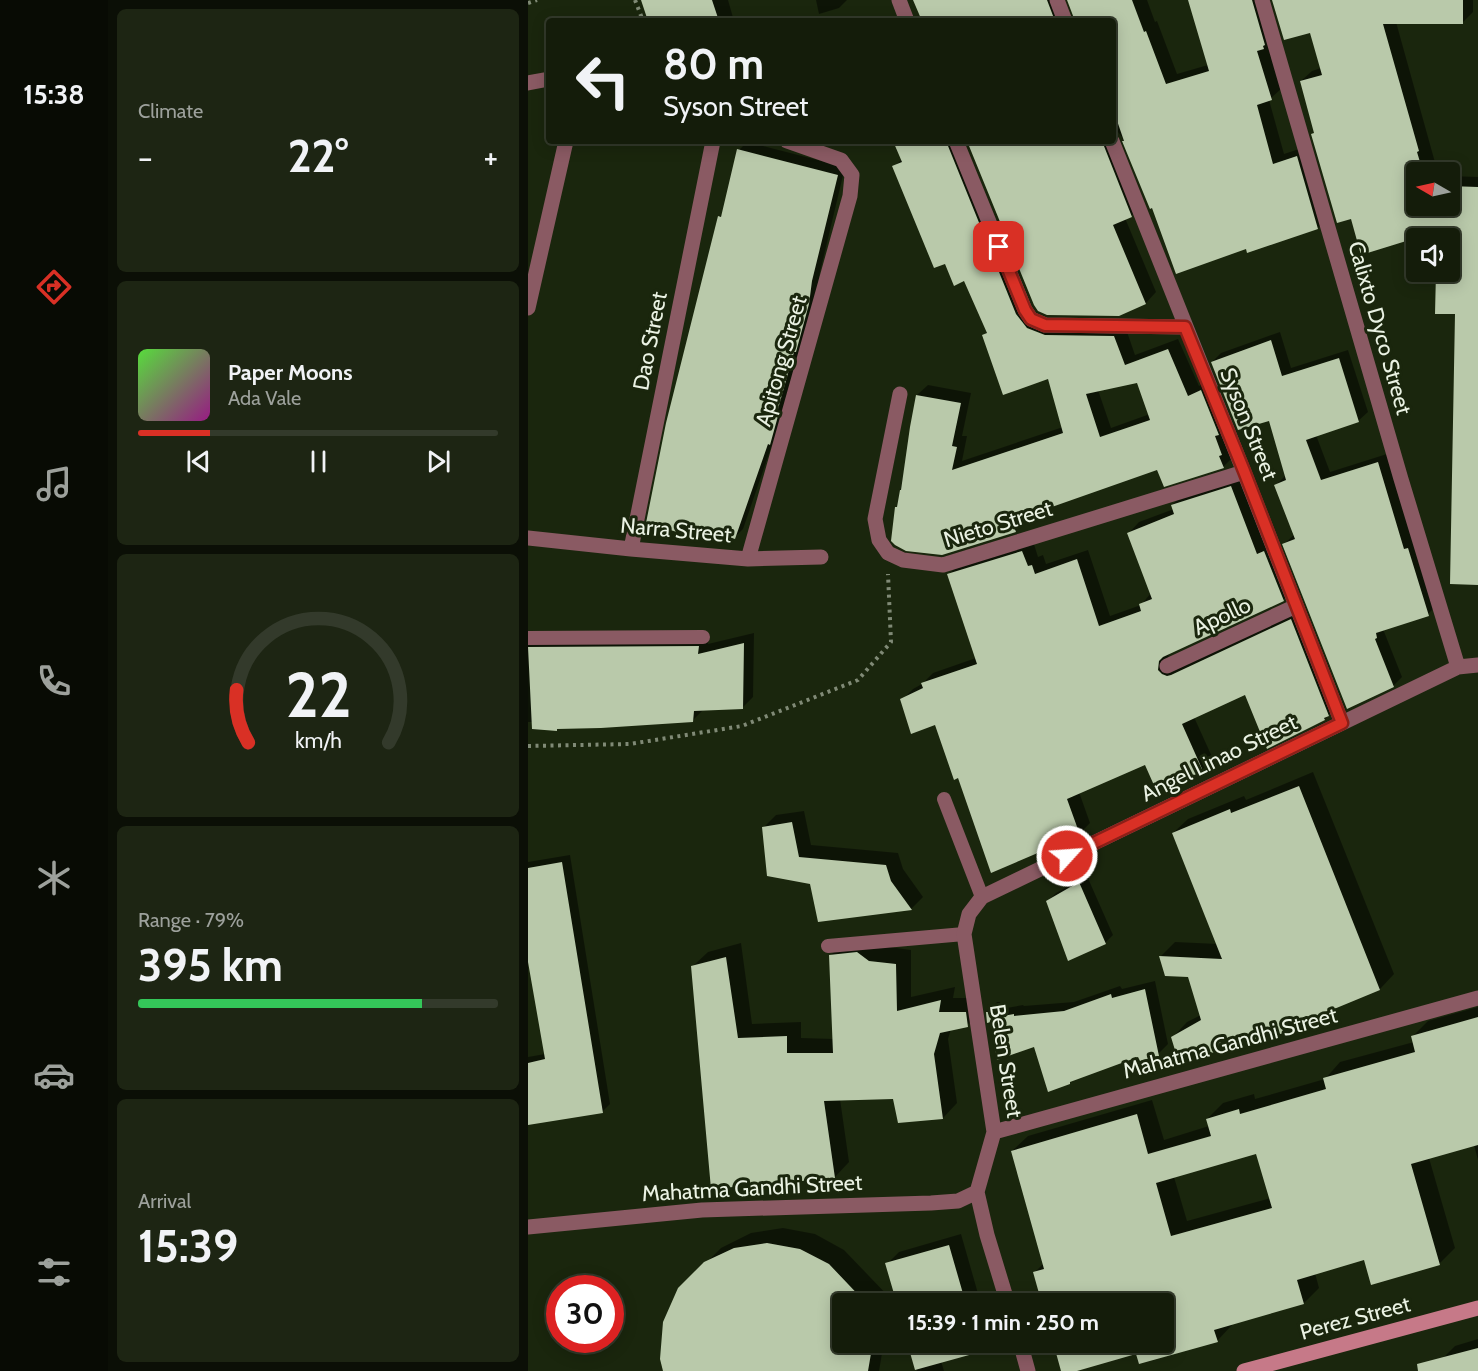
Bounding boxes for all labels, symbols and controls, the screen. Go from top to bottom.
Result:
text: 80 m [663,38,764,90]
icon: left [564,42,642,120]
text: 15:38 [23,78,85,111]
text: Syson Street [663,90,808,123]
text: Climate [138,99,203,123]
text: 22° [288,129,348,183]
text: − [138,137,153,177]
text: + [483,137,498,177]
north arrow [1406,162,1460,216]
map controls [1406,162,1460,282]
pin [973,221,1024,272]
button: sound [1406,228,1460,282]
icon: arrive [982,230,1015,263]
street label: Calixto Dyco Street [1342,238,1418,418]
icon: directions [33,266,75,308]
street label: Dao Street [627,289,673,393]
street label: Apitong Street [749,292,813,429]
text: Paper Moons [228,359,352,386]
street label: Syson Street [1214,364,1284,485]
text: Ada Vale [228,386,301,410]
icon: previous [182,445,215,478]
icon: pause [302,445,335,478]
icon: next [422,445,455,478]
icon: music [33,463,75,505]
street label: Nieto Street [940,495,1056,553]
street label: Narra Street [619,512,733,548]
street label: Apollo [1189,591,1255,641]
text: 22 [285,657,351,733]
icon: phone [33,660,75,702]
street label: Angel Linao Street [1137,708,1302,807]
text: km/h [295,727,341,753]
position arrow [1035,824,1099,888]
icon: climate [33,857,75,899]
text: Range · 79% [138,908,244,932]
text: 395 km [138,938,283,992]
street label: Mahatma Gandhi Street [1120,1001,1341,1085]
street label: Belen Street [984,1002,1028,1120]
icon: car [33,1054,75,1096]
street label: Mahatma Gandhi Street [641,1169,863,1207]
text: Arrival [138,1189,191,1213]
text: 15:39 [138,1219,238,1273]
icon: filters [33,1251,75,1293]
speed limit sign: 30 [546,1275,624,1353]
street label: Perez Street [1297,1290,1414,1346]
text: 15:39 · 1 min · 250 m [907,1309,1099,1336]

